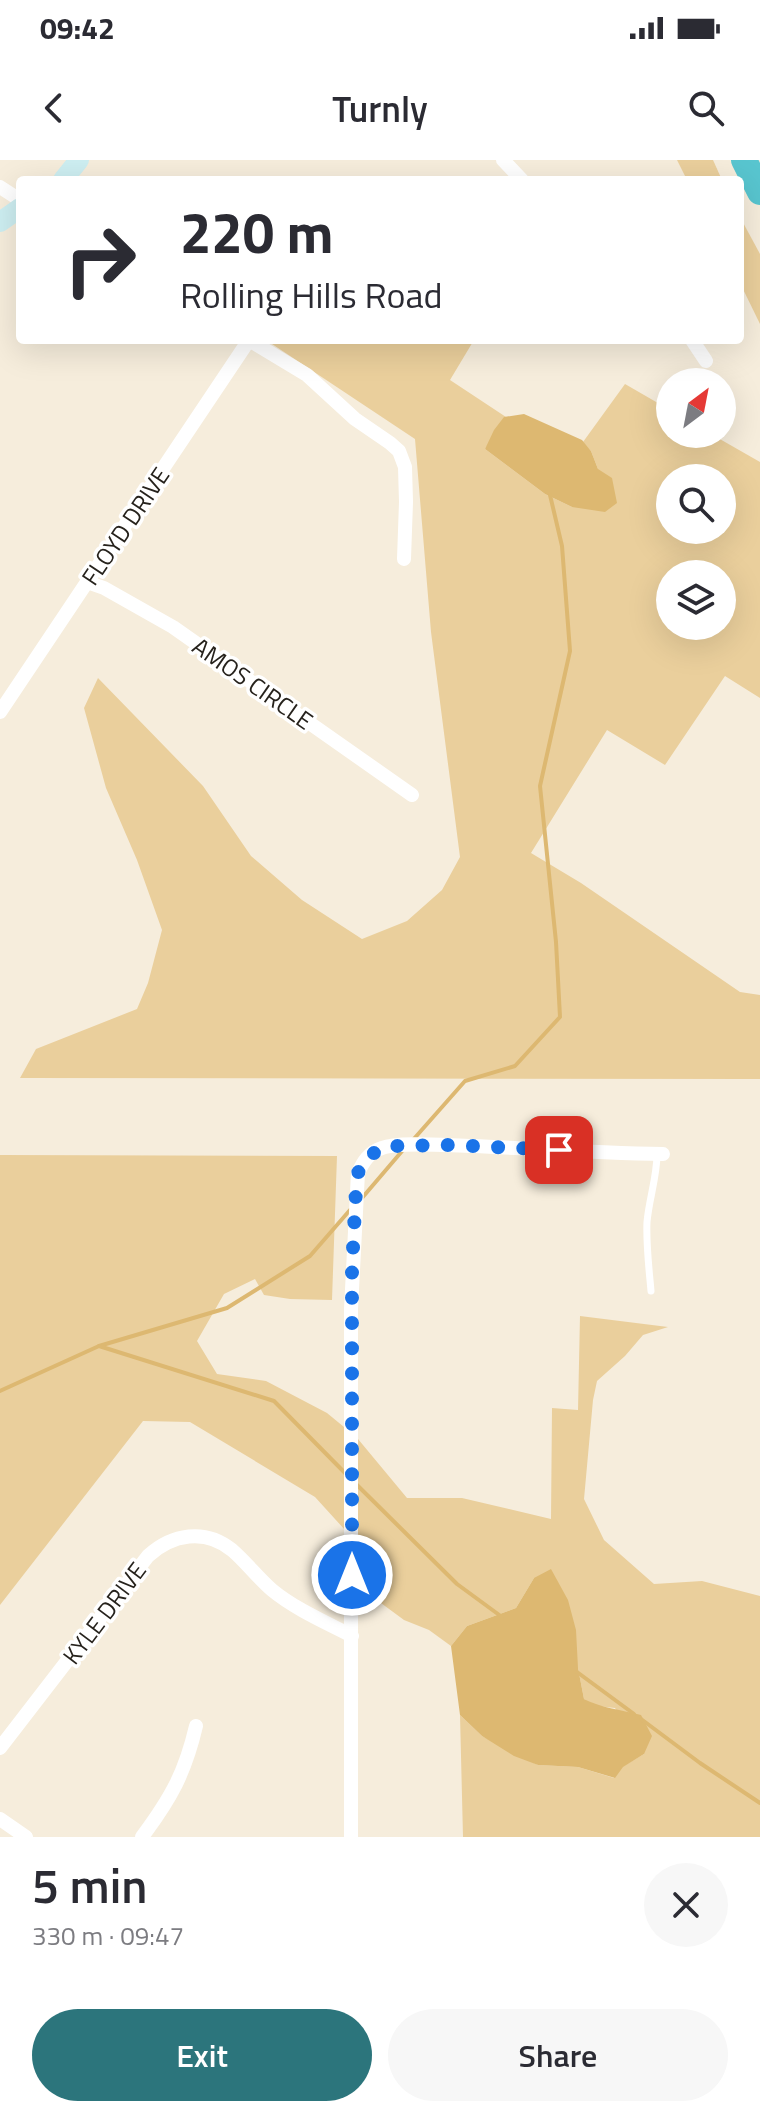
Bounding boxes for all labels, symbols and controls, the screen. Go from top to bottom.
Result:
text: 09:42 [40,5,115,51]
text: Turnly [332,81,428,136]
icon: back [32,86,76,130]
icon: search [684,86,728,130]
text: 220 m [180,190,333,275]
icon: right [48,208,152,312]
text: Rolling Hills Road [180,267,443,322]
north arrow [656,368,736,448]
map controls [656,368,736,640]
street label: FLOYD DRIVE [72,460,178,592]
button: search [656,464,736,544]
button: layers [656,560,736,640]
street label: AMOS CIRCLE [185,628,321,738]
pin [525,1116,593,1184]
icon: arrive [537,1128,581,1172]
position arrow [310,1533,394,1617]
street label: KYLE DRIVE [54,1554,154,1672]
text: 5 min [32,1849,147,1922]
button: close [644,1863,728,1947]
text: 330 m · 09:47 [32,1916,184,1955]
button: Exit [32,2009,372,2101]
button: Share [388,2009,728,2101]

